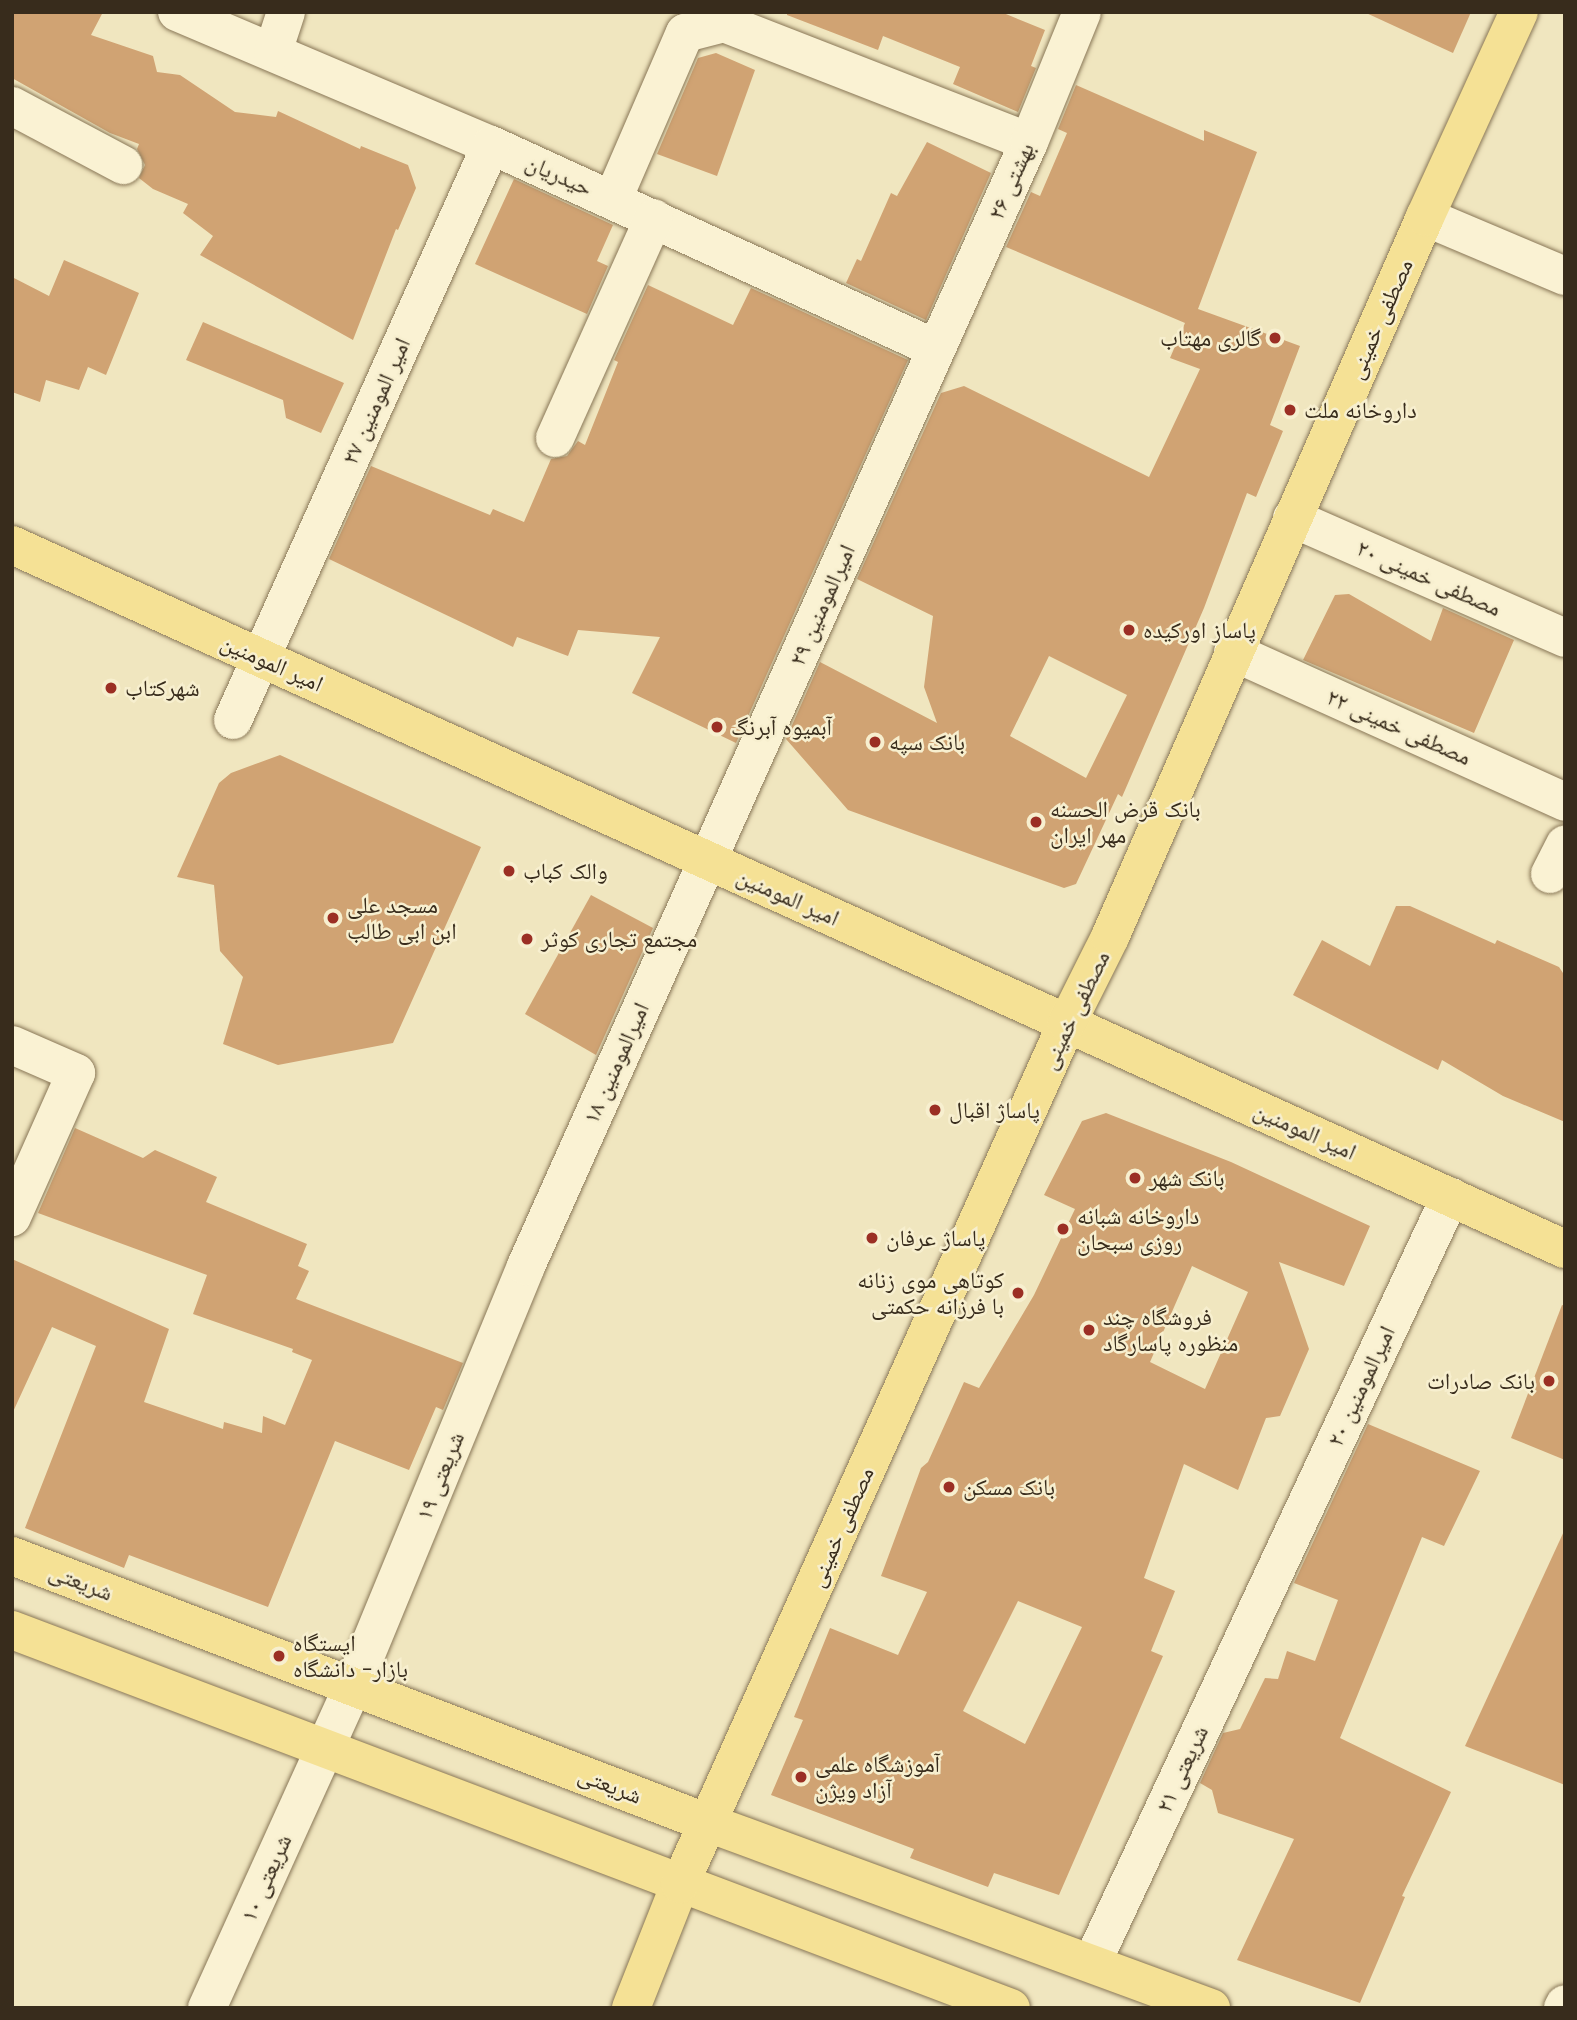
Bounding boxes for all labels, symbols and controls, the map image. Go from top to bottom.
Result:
street label: بهشتی ۲۶ [982,138,1040,224]
street label: حیدریان [521,148,597,202]
street label: مصطفی خمینی [1341,255,1419,383]
place label: گالری مهتاب [1160,324,1261,352]
marker: گالری مهتاب [1267,330,1283,346]
street label: امیر المومنین ۲۷ [336,333,416,469]
place label: داروخانه ملت [1304,396,1417,424]
marker: داروخانه ملت [1282,402,1298,418]
street label: مصطفی خمینی ۲۰ [1352,534,1506,622]
street label: امیرالمومنین ۲۹ [783,540,861,670]
place label: پاساز اورکیده [1143,616,1256,644]
marker: پاساز اورکیده [1121,622,1137,638]
street label: امیر المومنین [217,628,327,698]
place label: شهرکتاب [125,674,200,702]
marker: شهرکتاب [103,680,119,696]
street label: مصطفی خمینی ۲۲ [1322,683,1476,771]
place label: آبمیوه آبرنگ [731,713,832,741]
marker: آبمیوه آبرنگ [709,719,725,735]
place label: بانک سپه [889,728,965,756]
marker: بانک سپه [867,734,883,750]
place label: بانک قرض الحسنه مهر ایران [1050,795,1201,849]
marker: بانک قرض الحسنه مهر ایران [1028,814,1044,830]
place label: والک کباب [523,857,608,885]
street label: امیر المومنین [733,862,843,932]
marker: والک کباب [501,863,517,879]
place label: مسجد علی ابن ابی طالب [347,891,457,945]
marker: مسجد علی ابن ابی طالب [325,910,341,926]
place label: مجتمع تجاری کوثر [541,925,697,953]
marker: مجتمع تجاری کوثر [519,931,535,947]
street label: مصطفی خمینی [1034,946,1116,1074]
street label: امیرالمومنین ۱۸ [577,998,655,1128]
place label: پاساژ اقبال [949,1096,1040,1124]
street label: امیر المومنین [1250,1096,1360,1166]
marker: پاساژ اقبال [927,1102,943,1118]
place label: بانک شهر [1149,1164,1225,1192]
marker: بانک شهر [1127,1170,1143,1186]
place label: داروخانه شبانه روزی سبحان [1077,1202,1199,1256]
marker: داروخانه شبانه روزی سبحان [1055,1221,1071,1237]
place label: پاساژ عرفان [886,1224,985,1252]
marker: پاساژ عرفان [864,1230,880,1246]
place label: کوتاهی موی زنانە با فرزانە حکمتی [857,1266,1004,1320]
marker: کوتاهی موی زنانە با فرزانە حکمتی [1010,1285,1026,1301]
place label: فروشگاه چند منظوره پاسارگاد [1103,1303,1238,1357]
street label: امیرالمومنین ۲۰ [1321,1321,1401,1451]
marker: فروشگاه چند منظوره پاسارگاد [1081,1322,1097,1338]
place label: بانک صادرات [1427,1367,1535,1395]
marker: بانک صادرات [1541,1373,1557,1389]
street label: شریعتی ۱۹ [410,1428,470,1524]
street label: مصطفی خمینی [802,1463,880,1591]
place label: بانک مسکن [963,1473,1055,1501]
marker: بانک مسکن [941,1479,957,1495]
street label: شریعتی [45,1557,117,1607]
place label: ایستگاه بازار- دانشگاه [293,1629,408,1683]
marker: ایستگاه بازار- دانشگاه [271,1648,287,1664]
street label: شریعتی ۲۱ [1150,1721,1214,1817]
place label: آموزشگاه علمی آزاد ویژن [815,1750,940,1804]
street label: شریعتی [574,1760,646,1810]
marker: آموزشگاه علمی آزاد ویژن [793,1769,809,1785]
street label: شریعتی ۱۰ [235,1830,297,1926]

